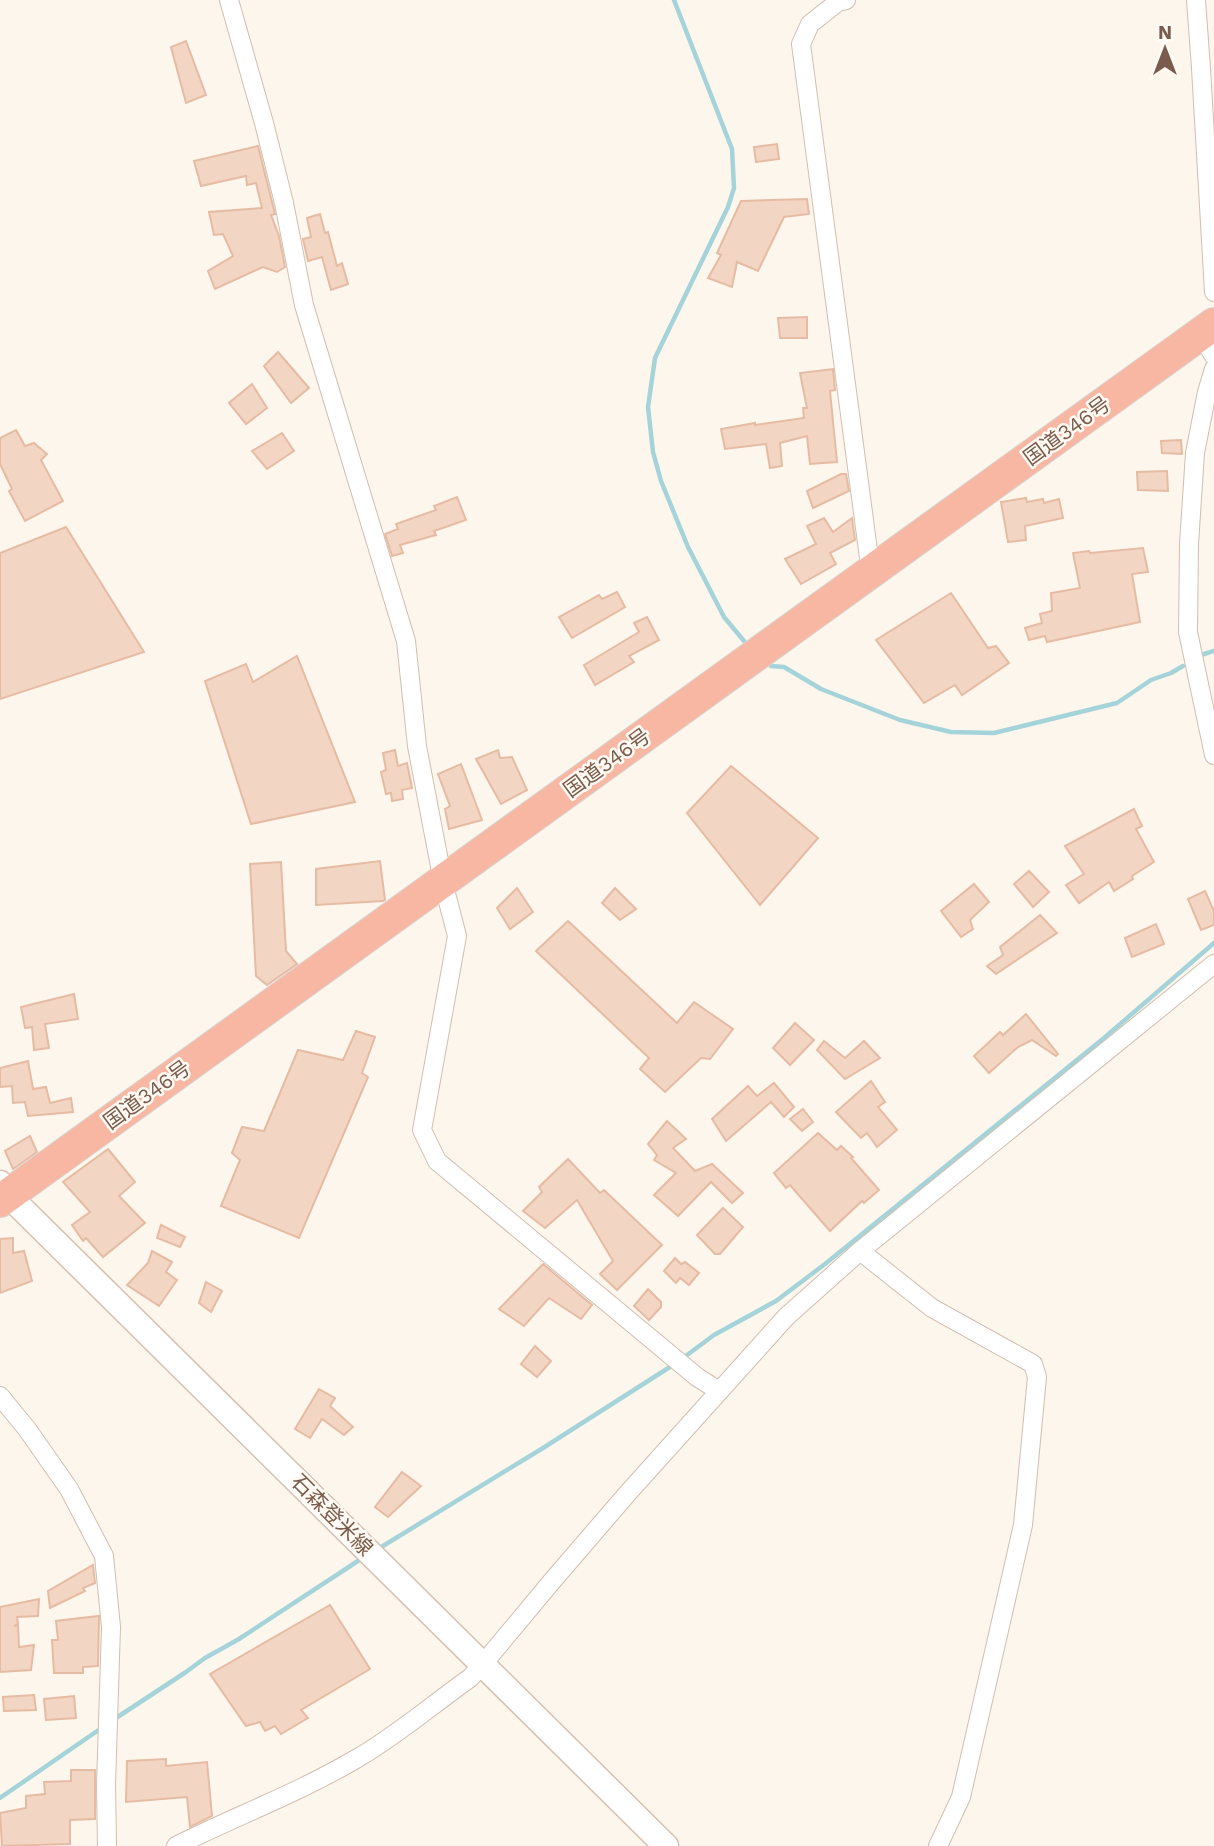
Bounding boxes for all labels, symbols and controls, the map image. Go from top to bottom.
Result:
north arrow [1130,14,1200,84]
text: N [1158,21,1172,44]
street label: 国道346号 [1019,391,1115,470]
street label: 国道346号 [559,723,655,802]
street label: 国道346号 [99,1055,195,1134]
street label: 石森登米線 [286,1469,378,1561]

